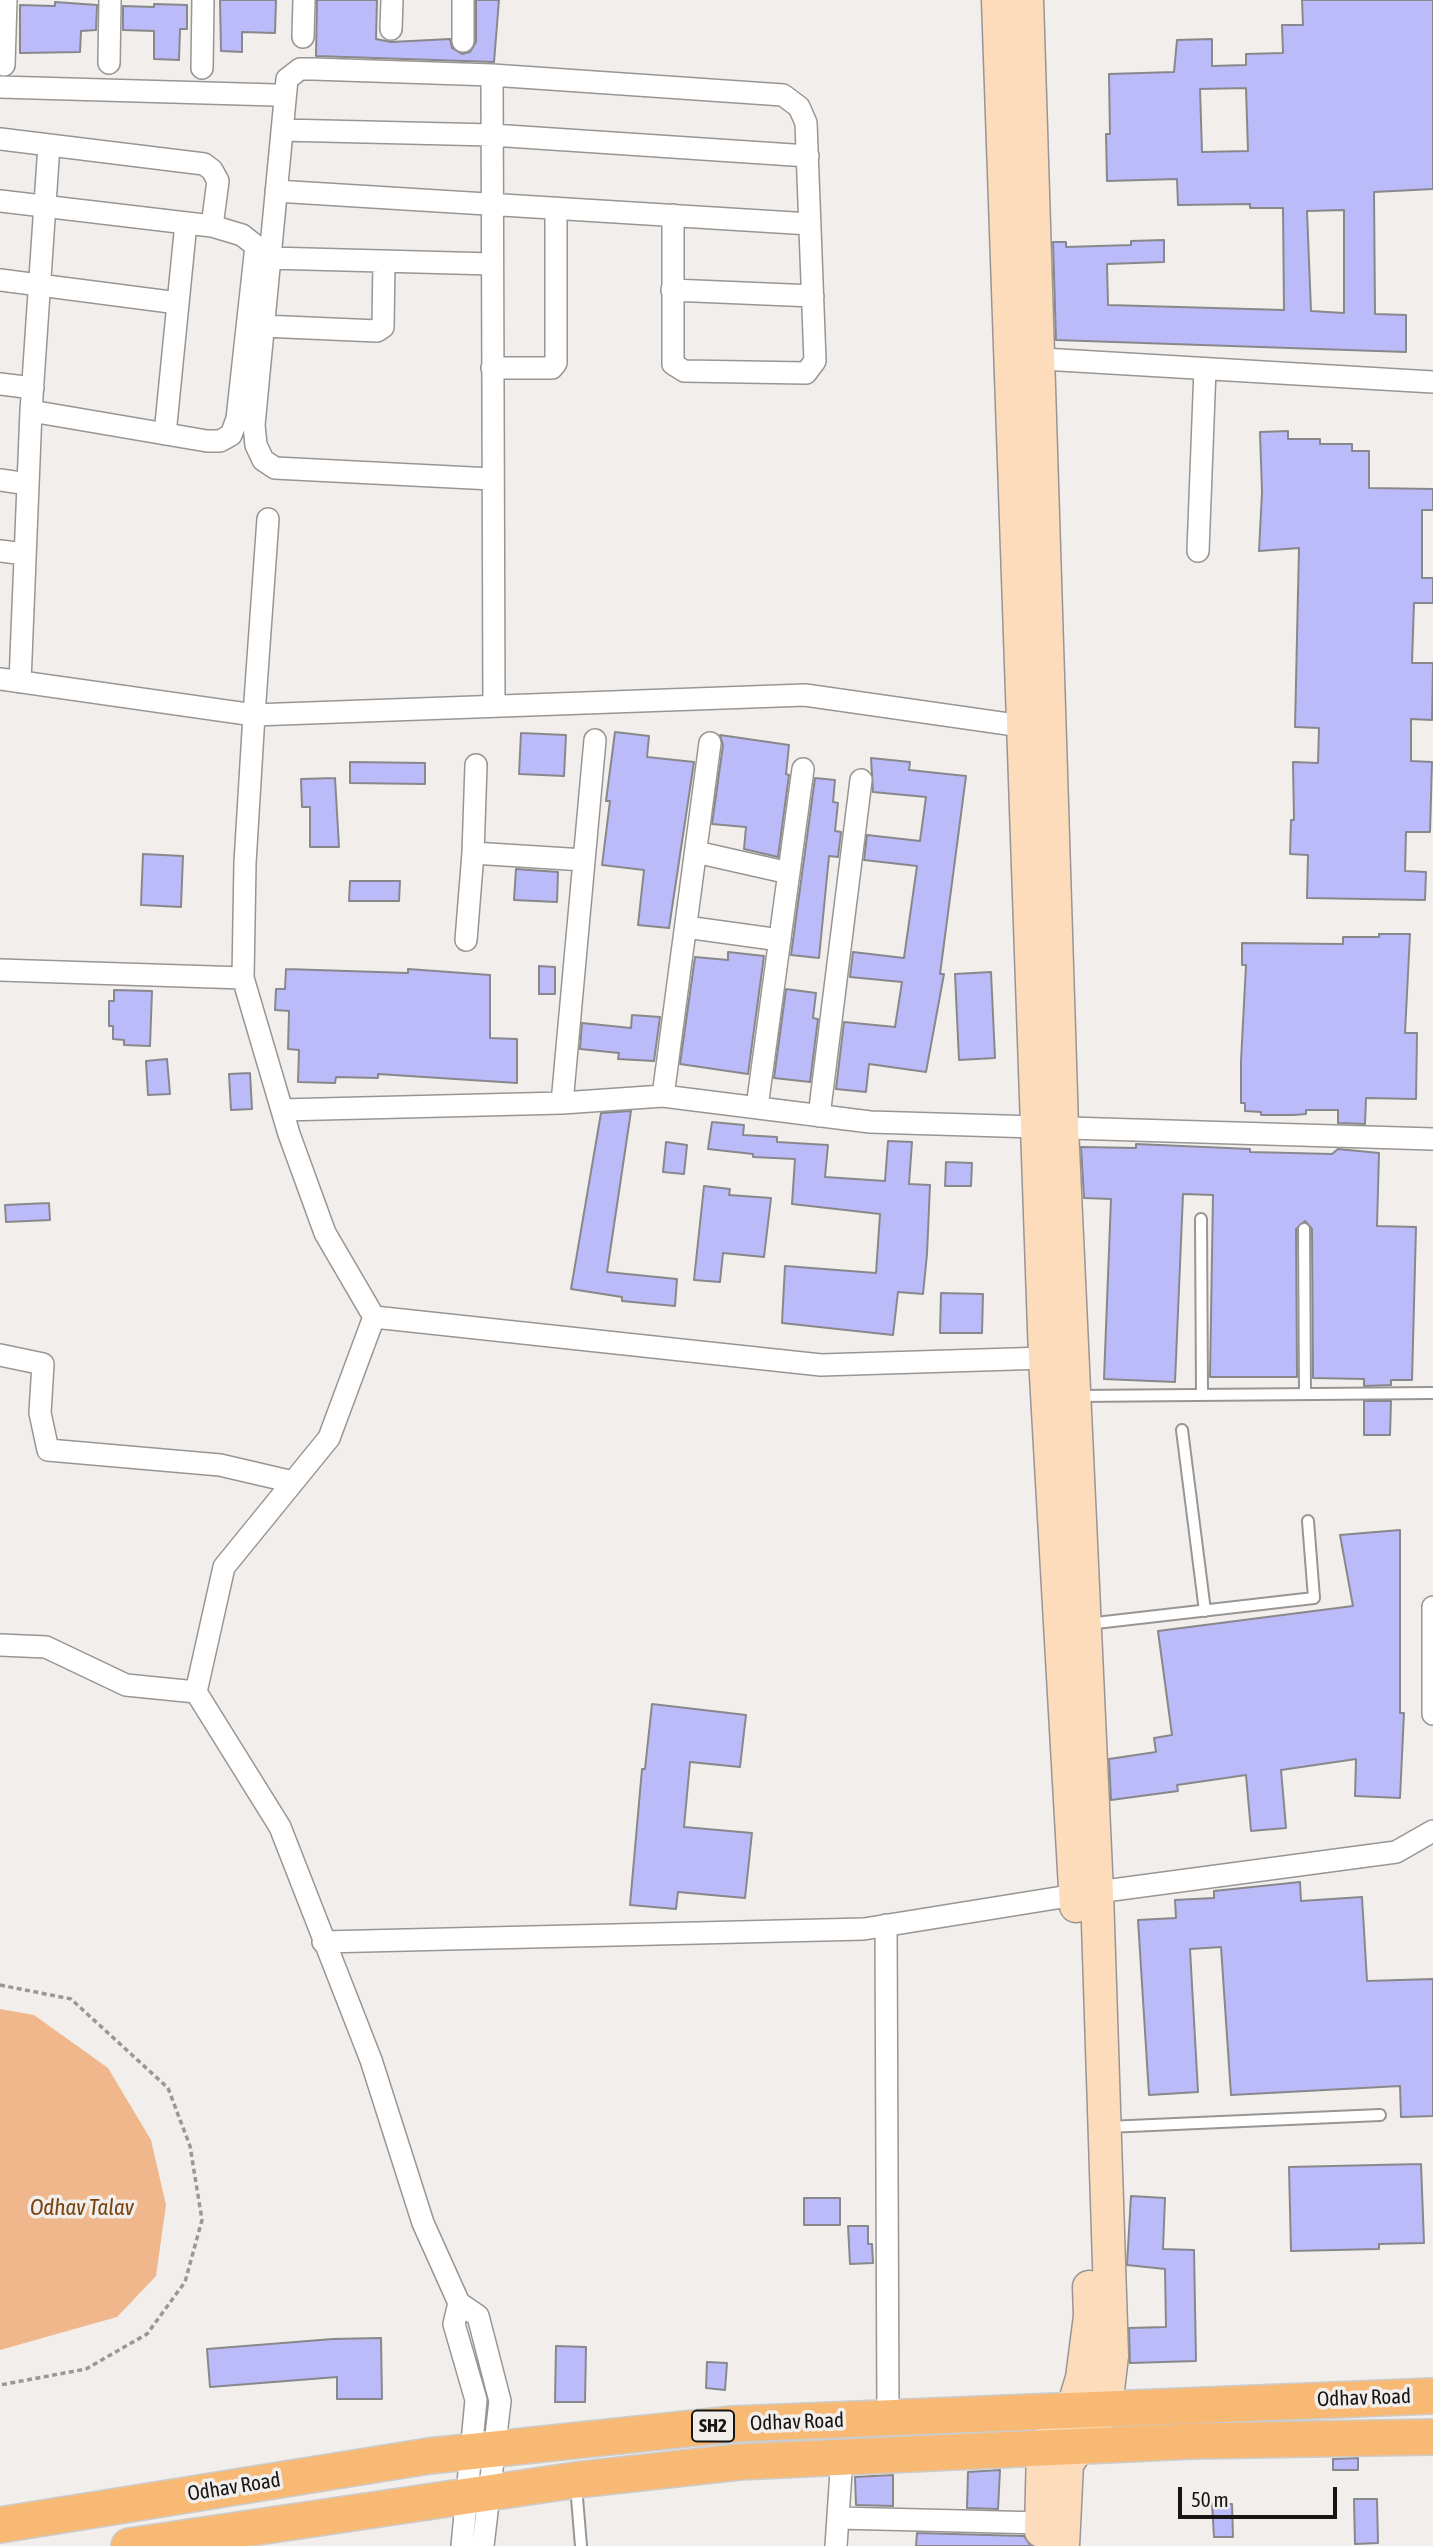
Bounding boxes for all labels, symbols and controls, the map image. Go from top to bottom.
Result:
water label: Odhav Talav [30,2194,134,2222]
street label: Odhav Road [1317,2384,1411,2412]
street label: Odhav Road [750,2408,844,2436]
road number: SH2 [692,2410,734,2442]
street label: Odhav Road [186,2467,282,2507]
scale bar [1181,2472,1340,2516]
text: 50 m [1191,2487,1229,2511]

